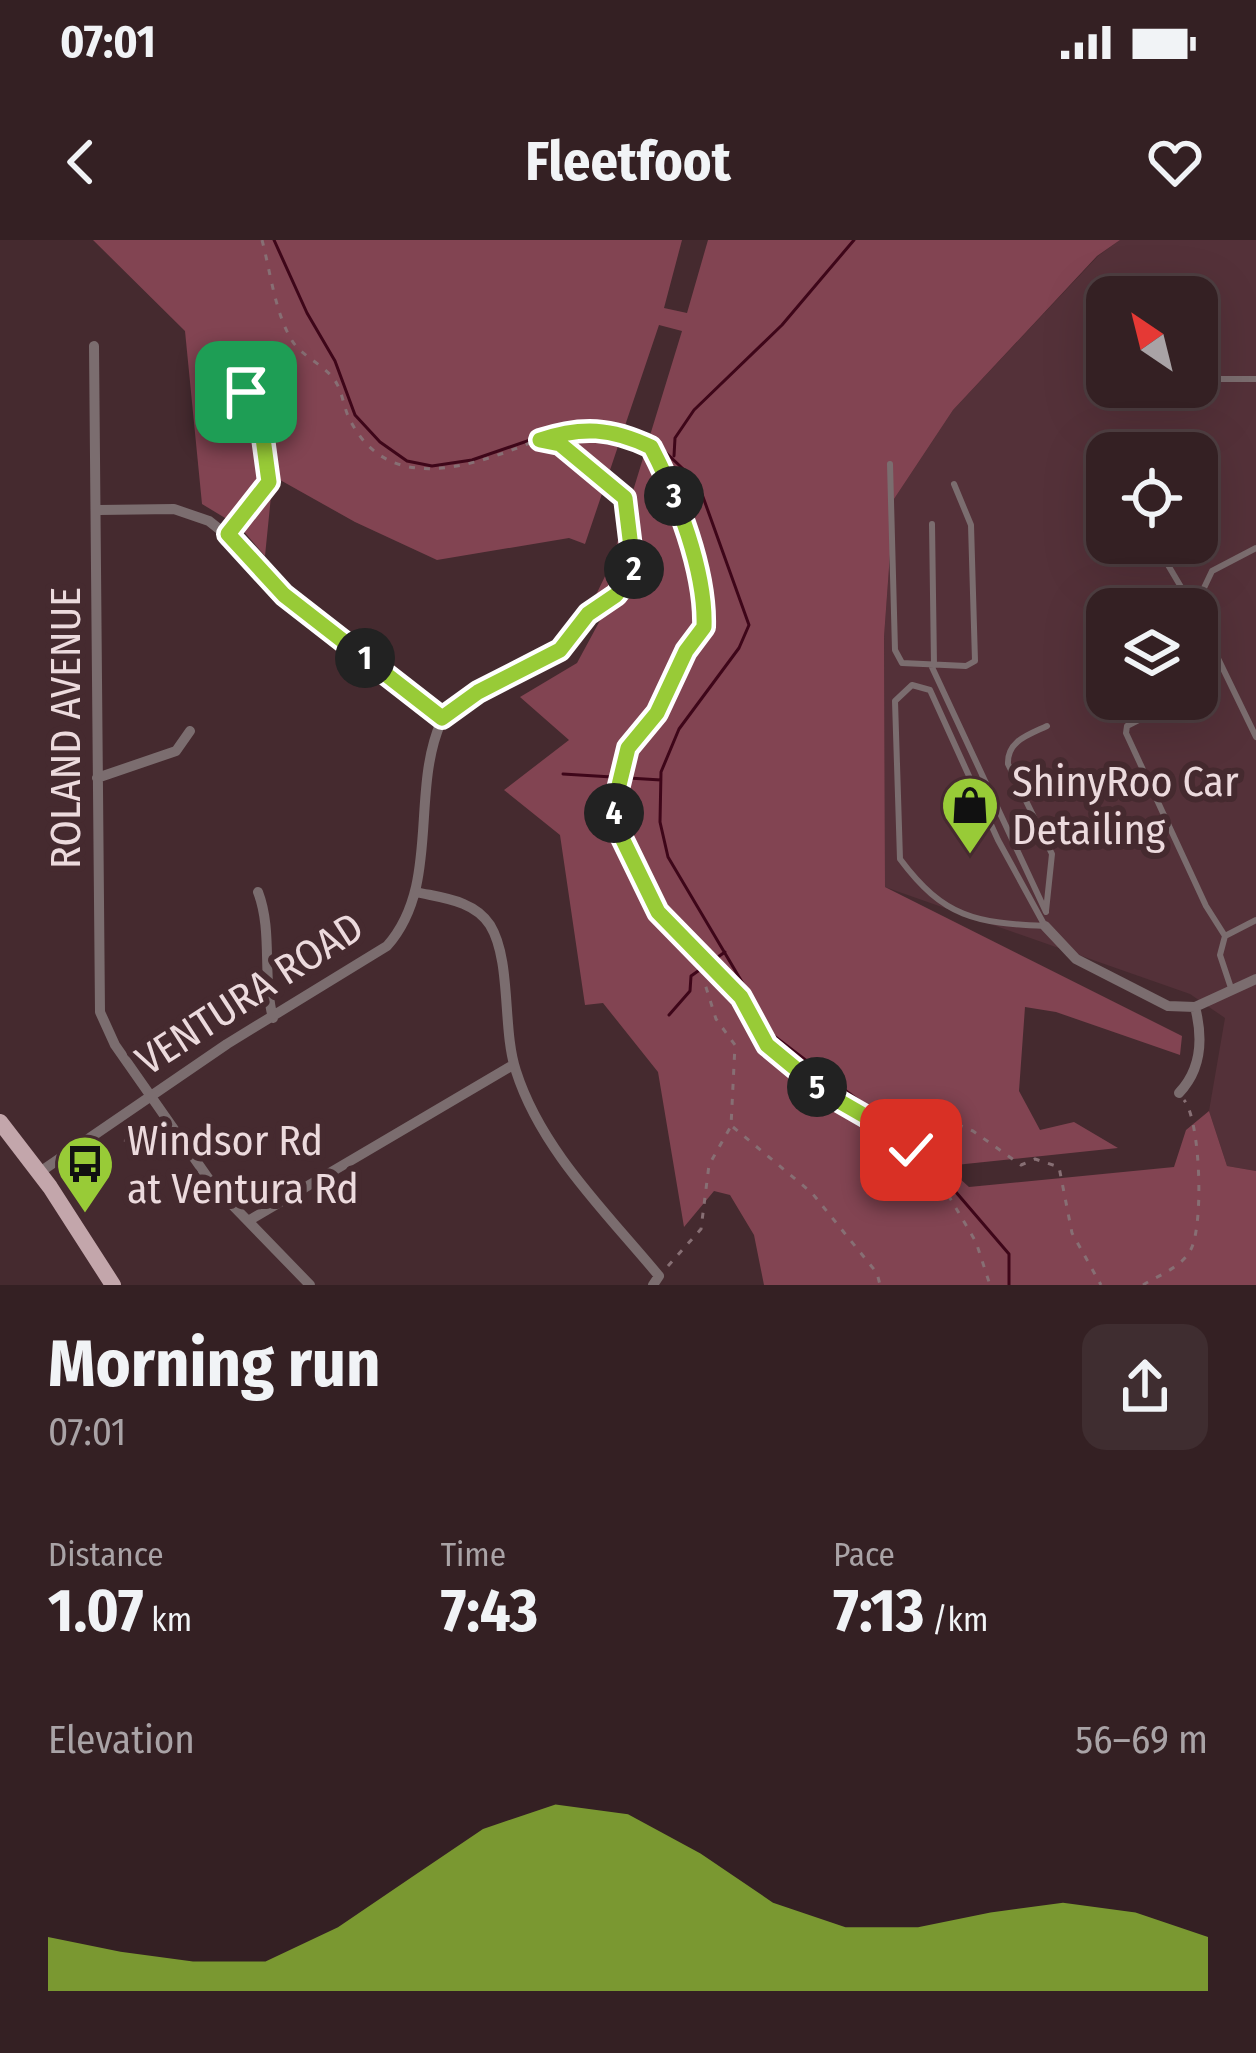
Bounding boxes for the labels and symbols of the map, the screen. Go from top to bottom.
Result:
north arrow [1086,276,1218,408]
pin [195,341,297,443]
pin: 3 [644,466,704,526]
pin: 2 [604,539,664,599]
street label: ROLAND AVENUE [41,587,91,869]
pin: 1 [335,628,395,688]
place label: ShinyRoo Car Detailing [1012,757,1239,855]
shop icon: ShinyRoo Car Detailing [939,774,1001,856]
pin: 4 [584,783,644,843]
street label: VENTURA ROAD [127,902,372,1086]
pin: 5 [787,1057,847,1117]
pin [860,1099,962,1201]
place label: Windsor Rd at Ventura Rd [127,1116,359,1214]
bus stop icon: Windsor Rd at Ventura Rd [54,1133,116,1215]

